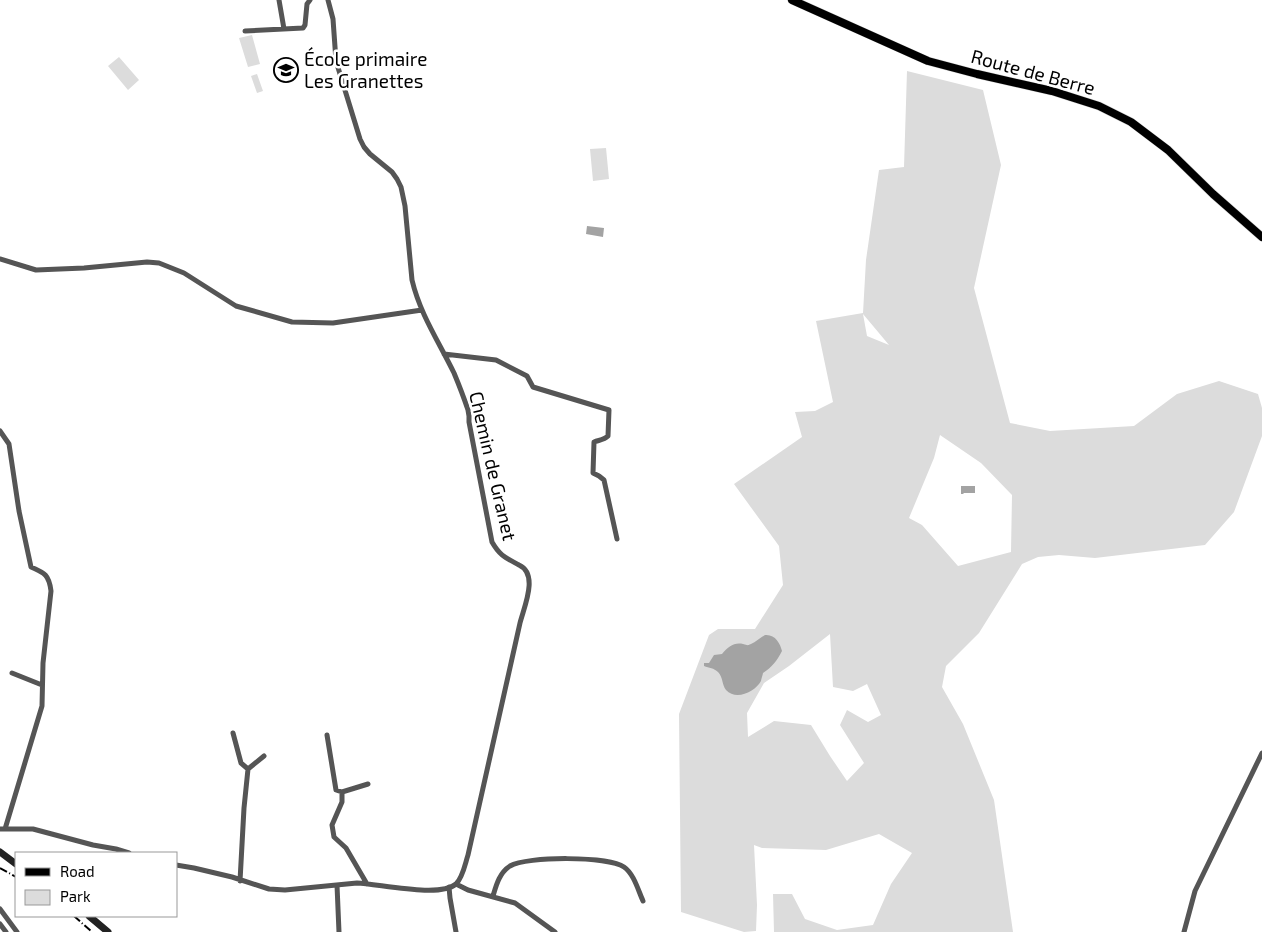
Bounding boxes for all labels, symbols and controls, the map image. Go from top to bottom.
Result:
street label: Route de Berre [969,44,1098,99]
place label: École primaire Les Granettes [304,47,427,92]
school or university icon: École primaire Les Granettes [273,57,299,83]
street label: Chemin de Granet [465,389,522,543]
legend [15,852,178,917]
text: Road [60,862,95,880]
text: Park [60,887,91,905]

